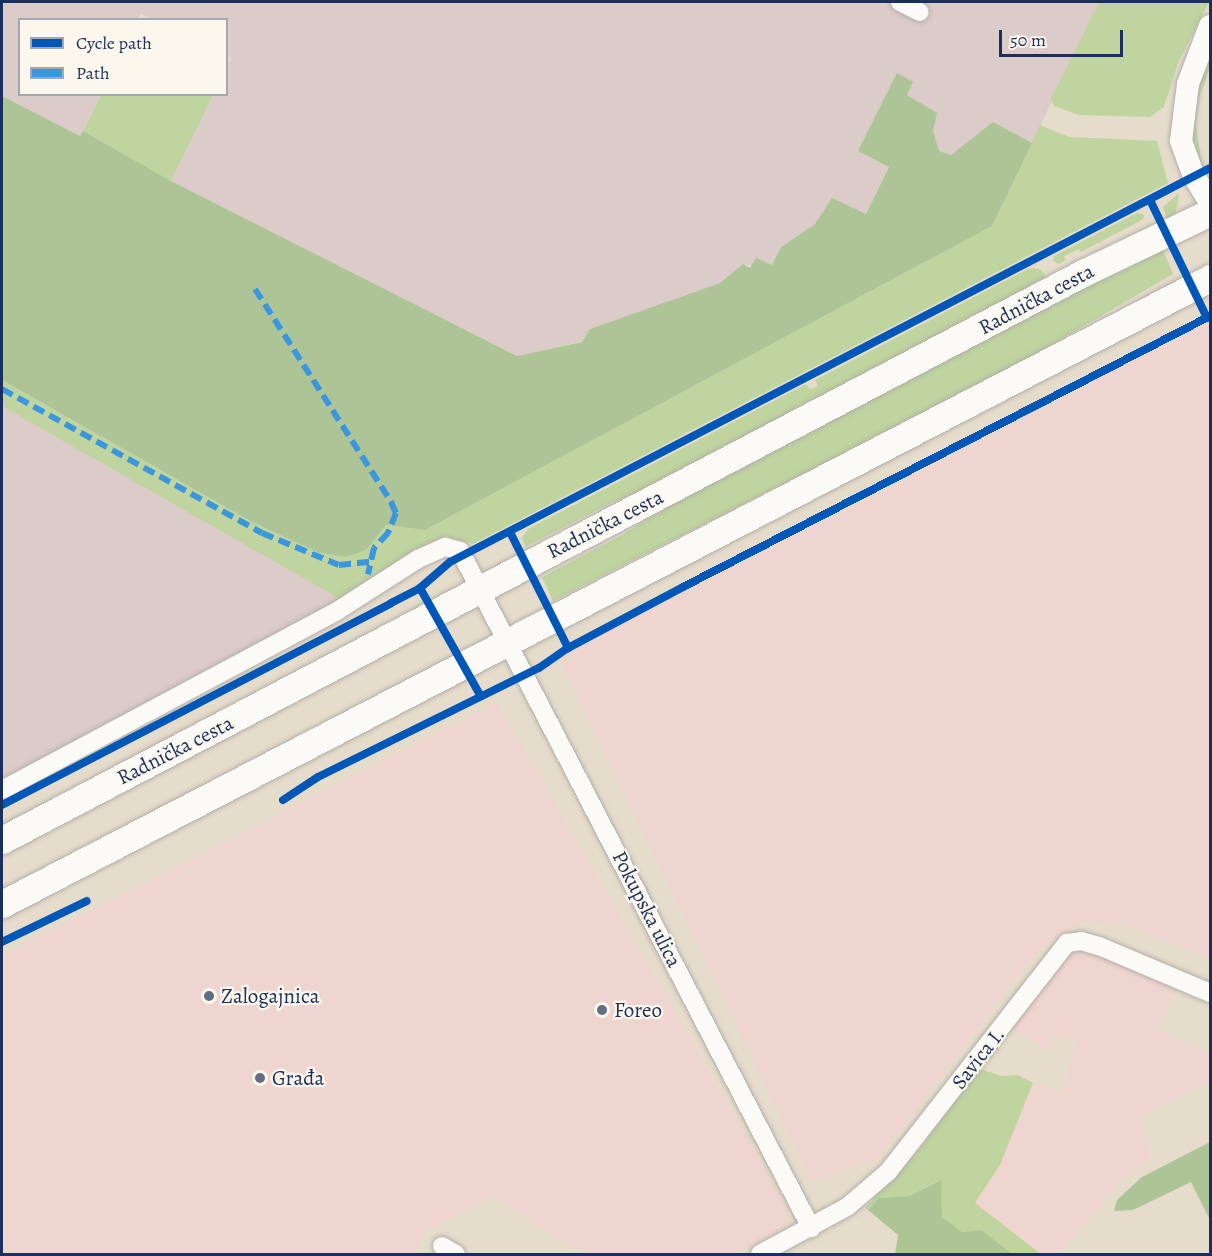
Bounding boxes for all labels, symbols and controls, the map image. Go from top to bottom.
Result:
legend [18,18,228,96]
scale bar [1002,18,1126,56]
text: 50 m [1010,28,1046,52]
text: Cycle path [76,31,152,55]
text: Path [76,61,110,85]
street label: Radnička cesta [974,258,1098,340]
street label: Radnička cesta [543,484,667,564]
street label: Radnička cesta [113,710,237,790]
street label: Pokupska ulica [607,847,687,971]
place label: Zalogajnica [221,983,319,1009]
marker: Zalogajnica [202,989,216,1003]
place label: Foreo [614,997,662,1023]
marker: Foreo [595,1003,609,1017]
street label: Savica I. [946,1022,1010,1094]
place label: Građa [272,1065,324,1091]
marker: Građa [253,1071,267,1085]

